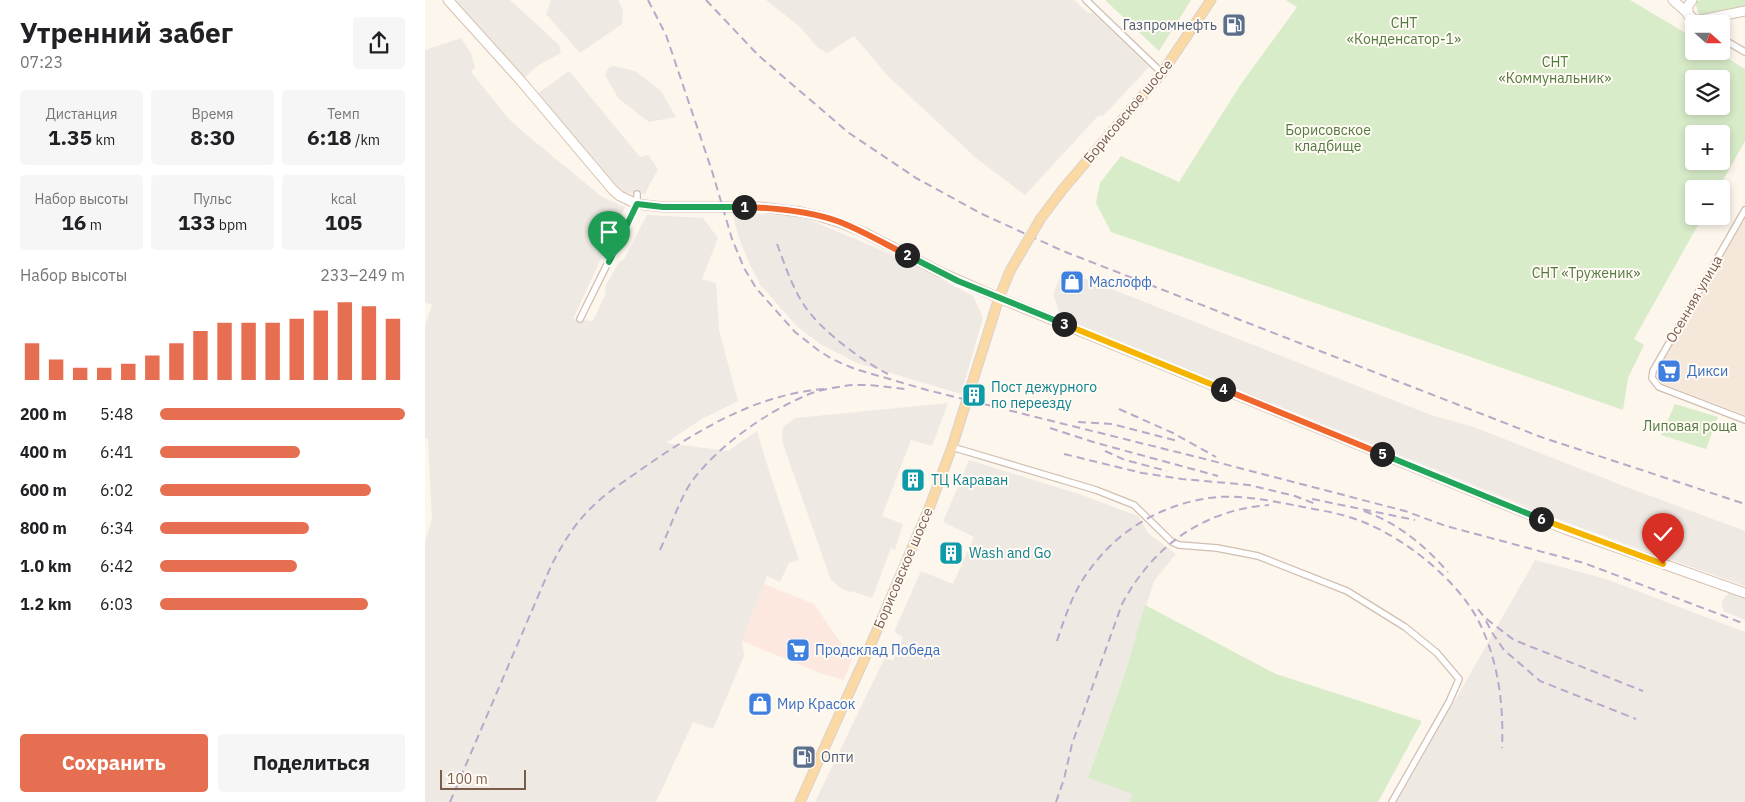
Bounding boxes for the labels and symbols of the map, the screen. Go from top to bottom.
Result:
fuel station icon: Газпромнефть [1221,12,1247,38]
park label: СНТ «Конденсатор-1» [1347,14,1461,48]
north arrow [1685,15,1730,60]
place label: Газпромнефть [1123,16,1217,34]
park label: СНТ «Коммунальник» [1499,53,1611,87]
street label: Борисовское шоссе [1079,55,1177,166]
park label: Борисовское кладбище [1285,121,1371,155]
pin: 1 [731,194,757,220]
pin [588,211,630,262]
pin: 2 [895,242,919,268]
street label: Осенняя улица [1662,252,1727,346]
park label: СНТ «Труженик» [1532,264,1640,282]
shop icon: Маслофф [1059,269,1085,295]
place label: Маслофф [1089,273,1152,291]
pin: 3 [1051,312,1077,336]
supermarket icon: Дикси [1656,358,1682,384]
place label: Дикси [1687,362,1728,380]
pin: 4 [1211,376,1235,402]
place label: Пост дежурного по переезду [991,378,1097,412]
building icon: Пост дежурного по переезду [961,382,987,408]
park label: Липовая роща [1643,417,1738,435]
pin: 5 [1369,442,1395,466]
building icon: ТЦ Караван [900,467,926,493]
place label: ТЦ Караван [931,471,1008,489]
street label: Борисовское шоссе [869,505,937,631]
pin: 6 [1529,506,1553,532]
pin [1642,513,1684,564]
building icon: Wash and Go [938,540,964,566]
place label: Wash and Go [969,544,1051,562]
supermarket icon: Продсклад Победа [785,637,811,663]
place label: Продсклад Победа [815,641,941,659]
shop icon: Мир Красок [747,691,773,717]
place label: Мир Красок [777,695,856,713]
fuel station icon: Опти [791,744,817,770]
place label: Опти [821,748,854,766]
scale bar [440,767,526,790]

